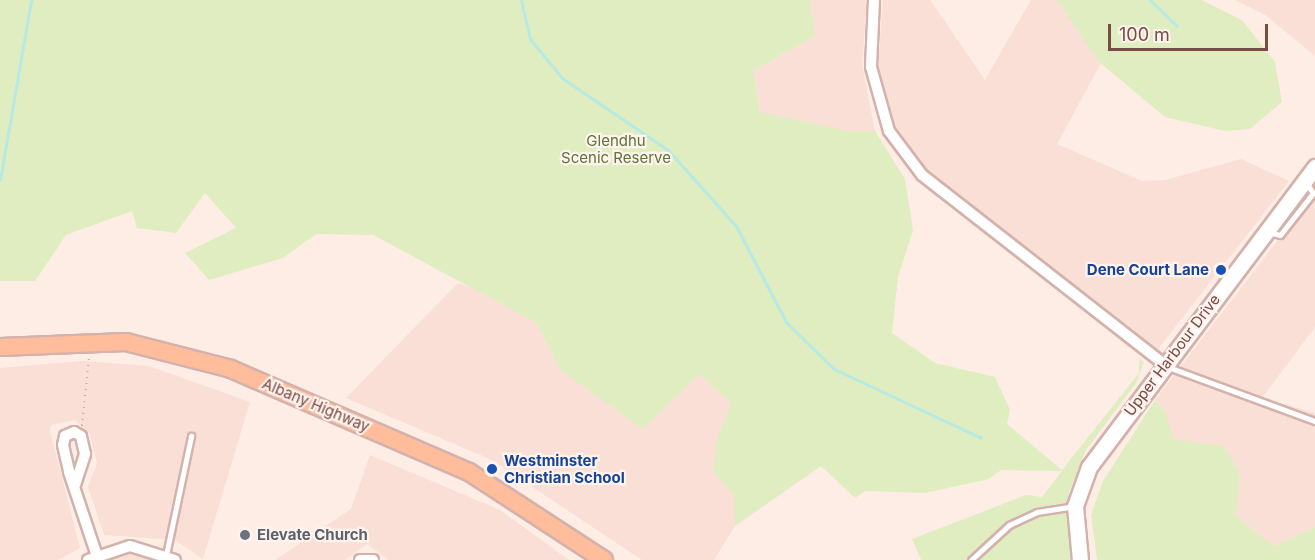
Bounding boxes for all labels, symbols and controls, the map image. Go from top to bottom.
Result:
scale bar [1111,12,1272,50]
text: 100 m [1119,24,1170,45]
park label: Glendhu Scenic Reserve [561,131,671,166]
place label: Dene Court Lane [1087,261,1209,279]
marker: Dene Court Lane [1214,263,1228,277]
street label: Upper Harbour Drive [1120,291,1224,419]
street label: Albany Highway [260,374,372,436]
place label: Westminster Christian School [504,451,625,486]
marker: Westminster Christian School [485,462,499,476]
place label: Elevate Church [257,526,368,544]
marker: Elevate Church [238,528,252,542]

